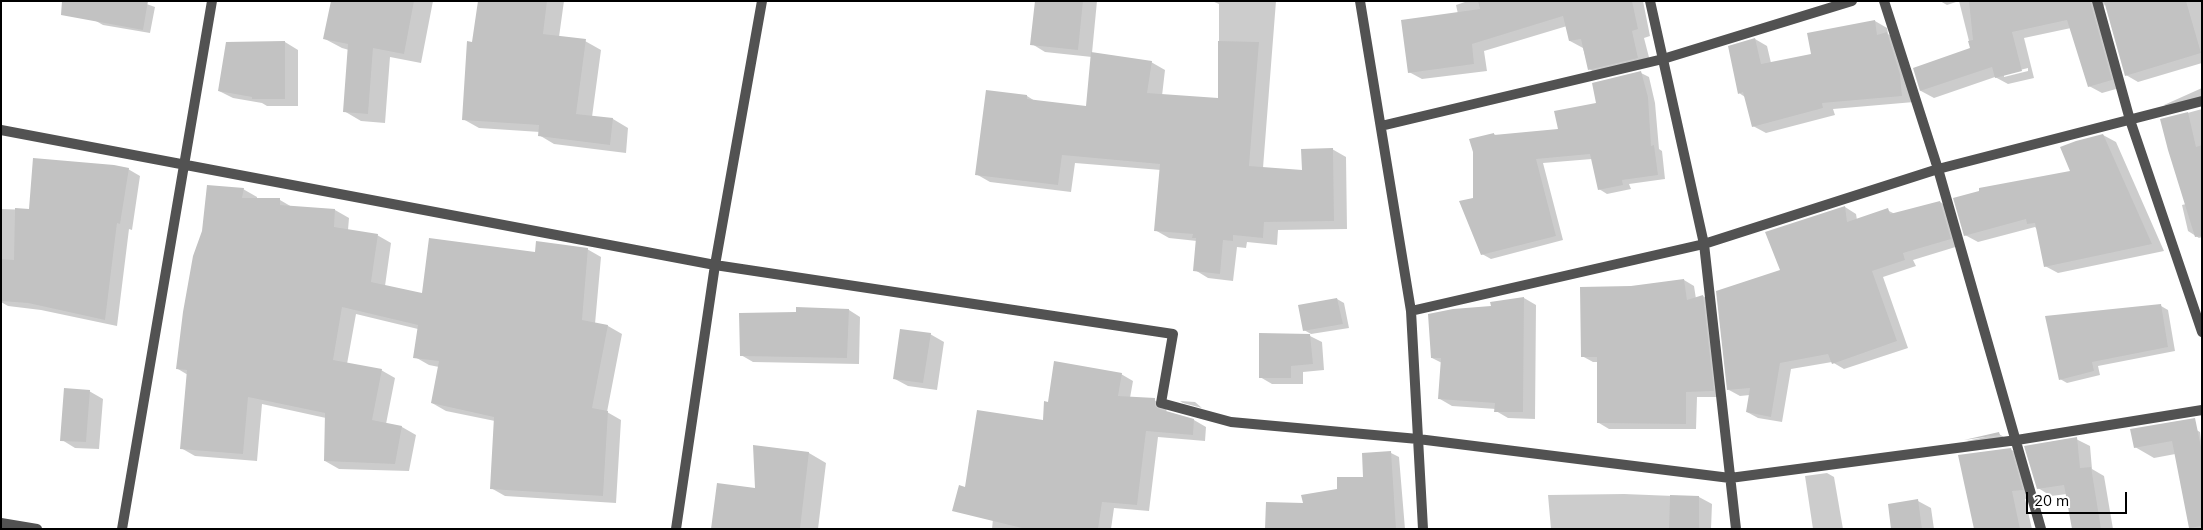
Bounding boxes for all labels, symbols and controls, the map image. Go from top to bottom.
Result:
scale bar [2028,482,2129,514]
text: 20 m [2034,491,2069,510]

